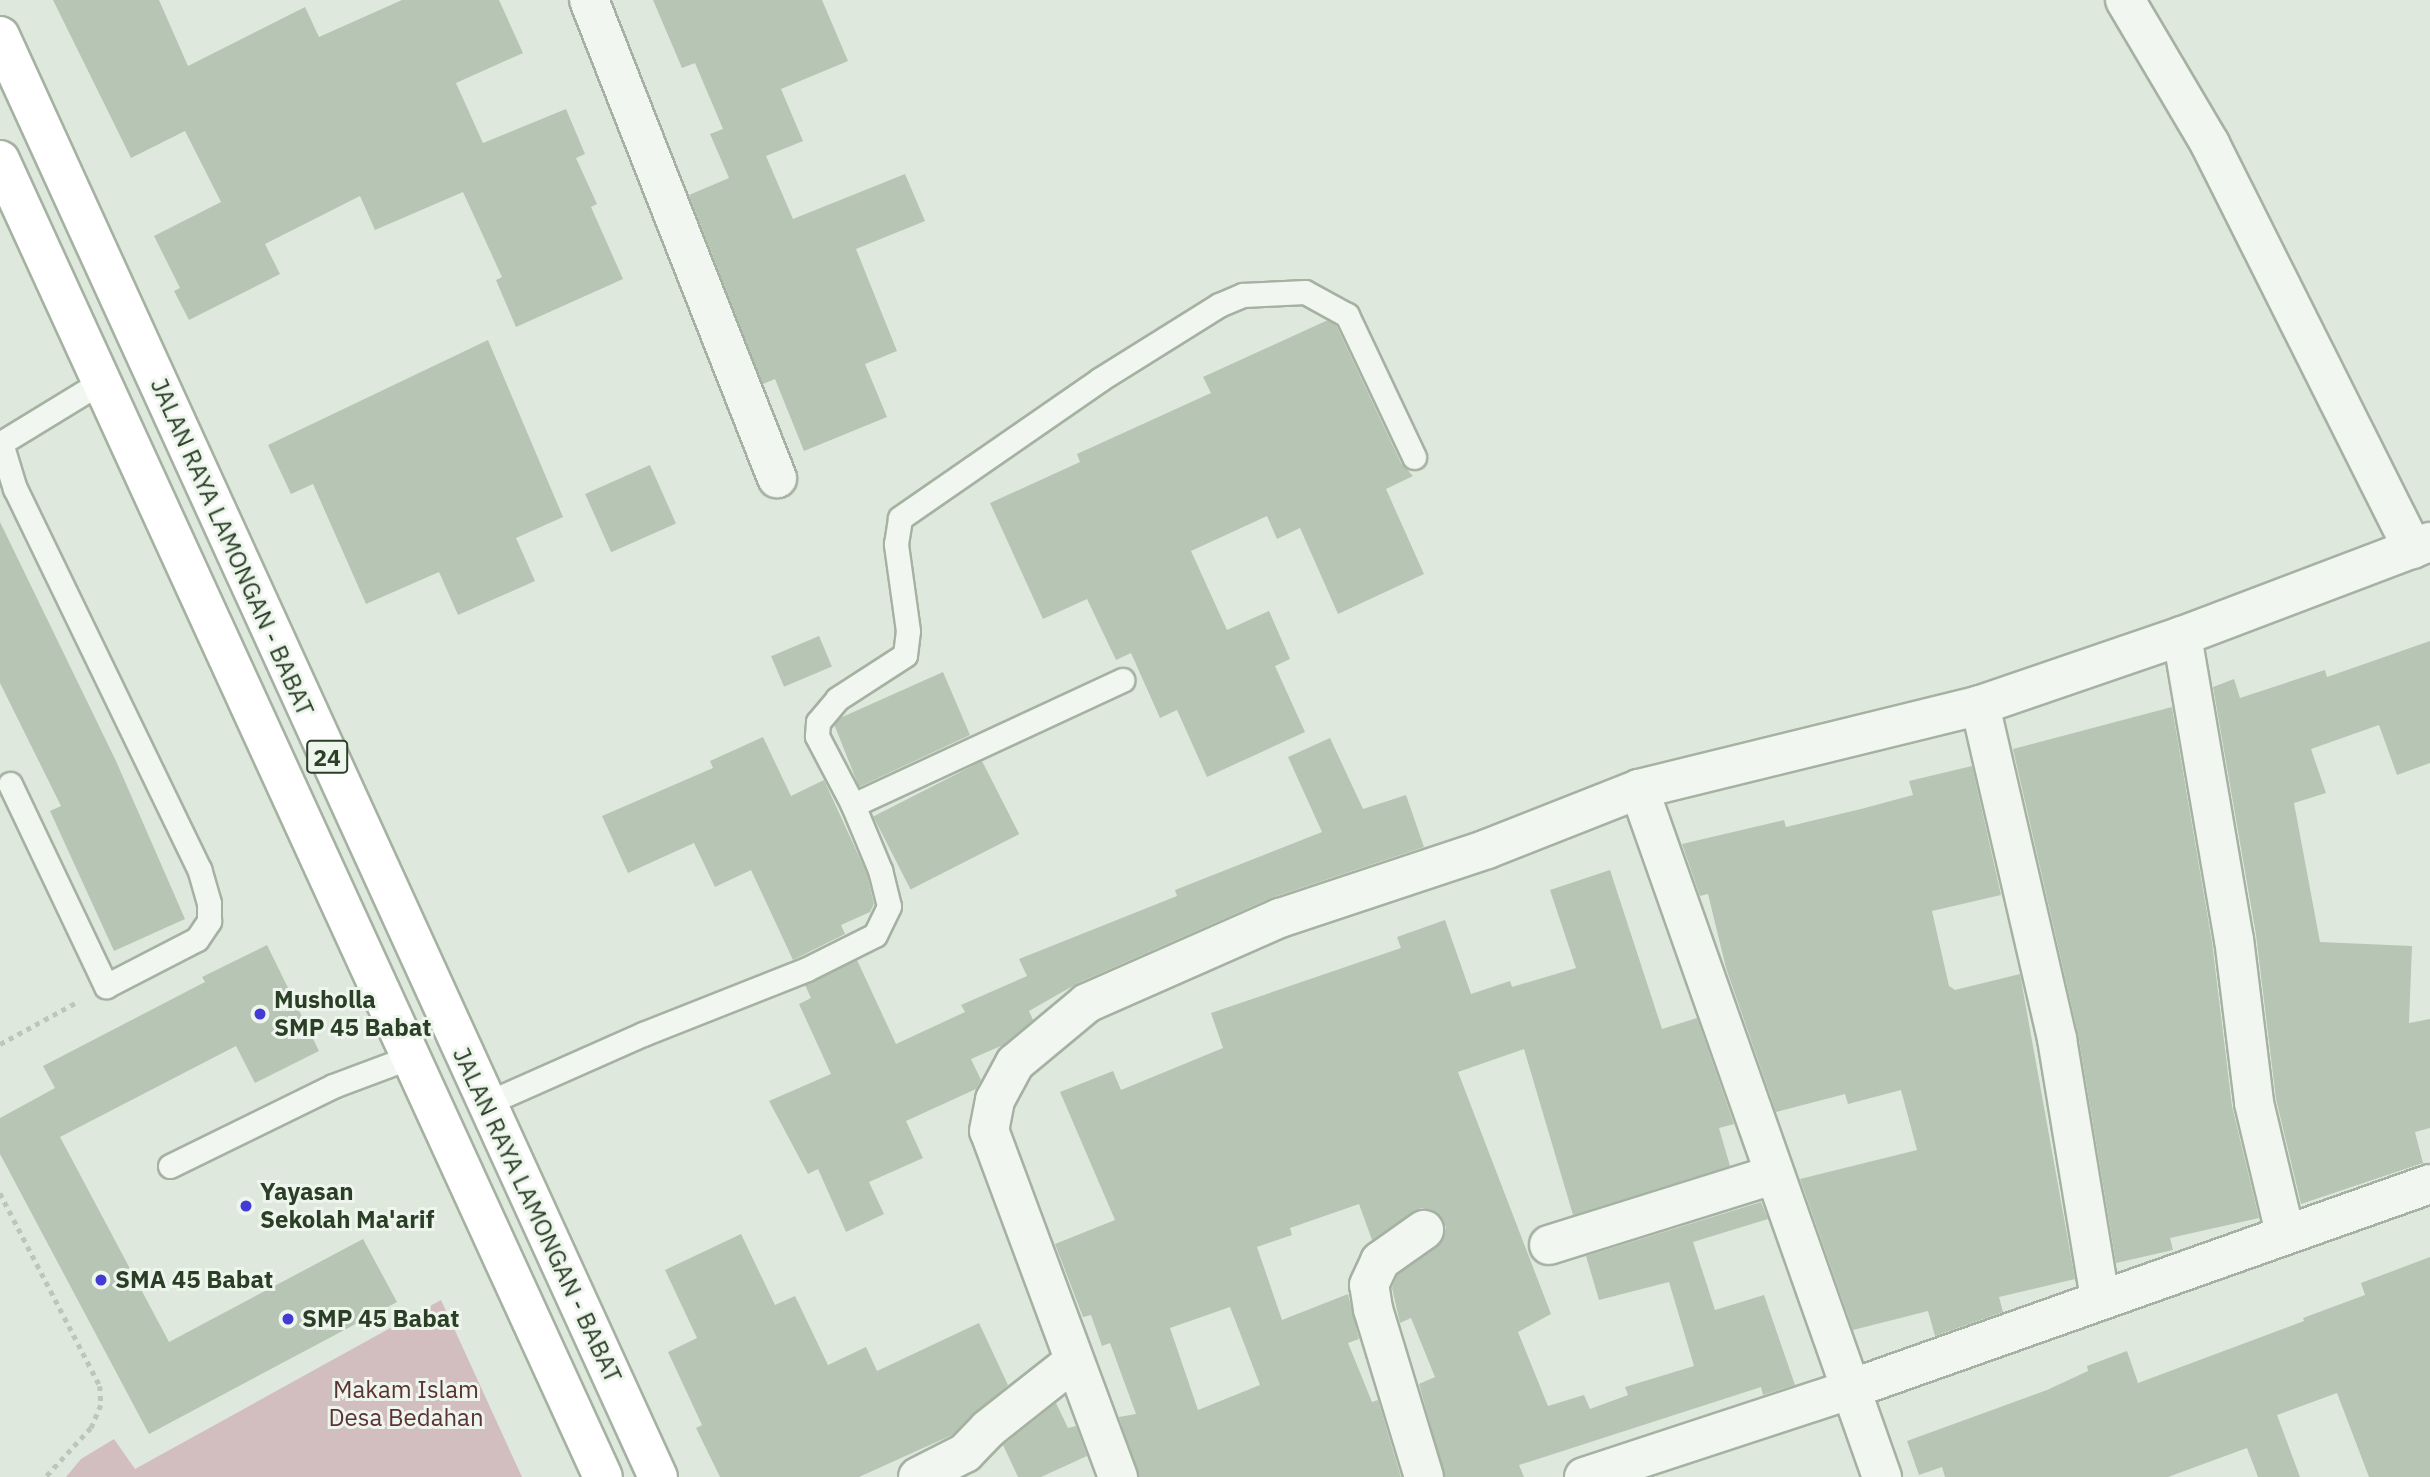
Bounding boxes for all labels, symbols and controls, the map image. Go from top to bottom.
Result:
street label: JALAN RAYA LAMONGAN - BABAT [144,374,320,720]
road number: 24 [306,737,348,776]
place label: Musholla SMP 45 Babat [274,986,431,1042]
marker: Musholla SMP 45 Babat [252,1006,268,1022]
street label: JALAN RAYA LAMONGAN - BABAT [447,1043,627,1387]
place label: Yayasan Sekolah Ma'arif [260,1178,434,1234]
marker: Yayasan Sekolah Ma'arif [238,1198,254,1214]
place label: SMA 45 Babat [115,1266,273,1294]
marker: SMA 45 Babat [93,1272,109,1288]
place label: SMP 45 Babat [302,1305,459,1333]
marker: SMP 45 Babat [280,1311,296,1327]
park label: Makam Islam Desa Bedahan [328,1376,484,1432]

